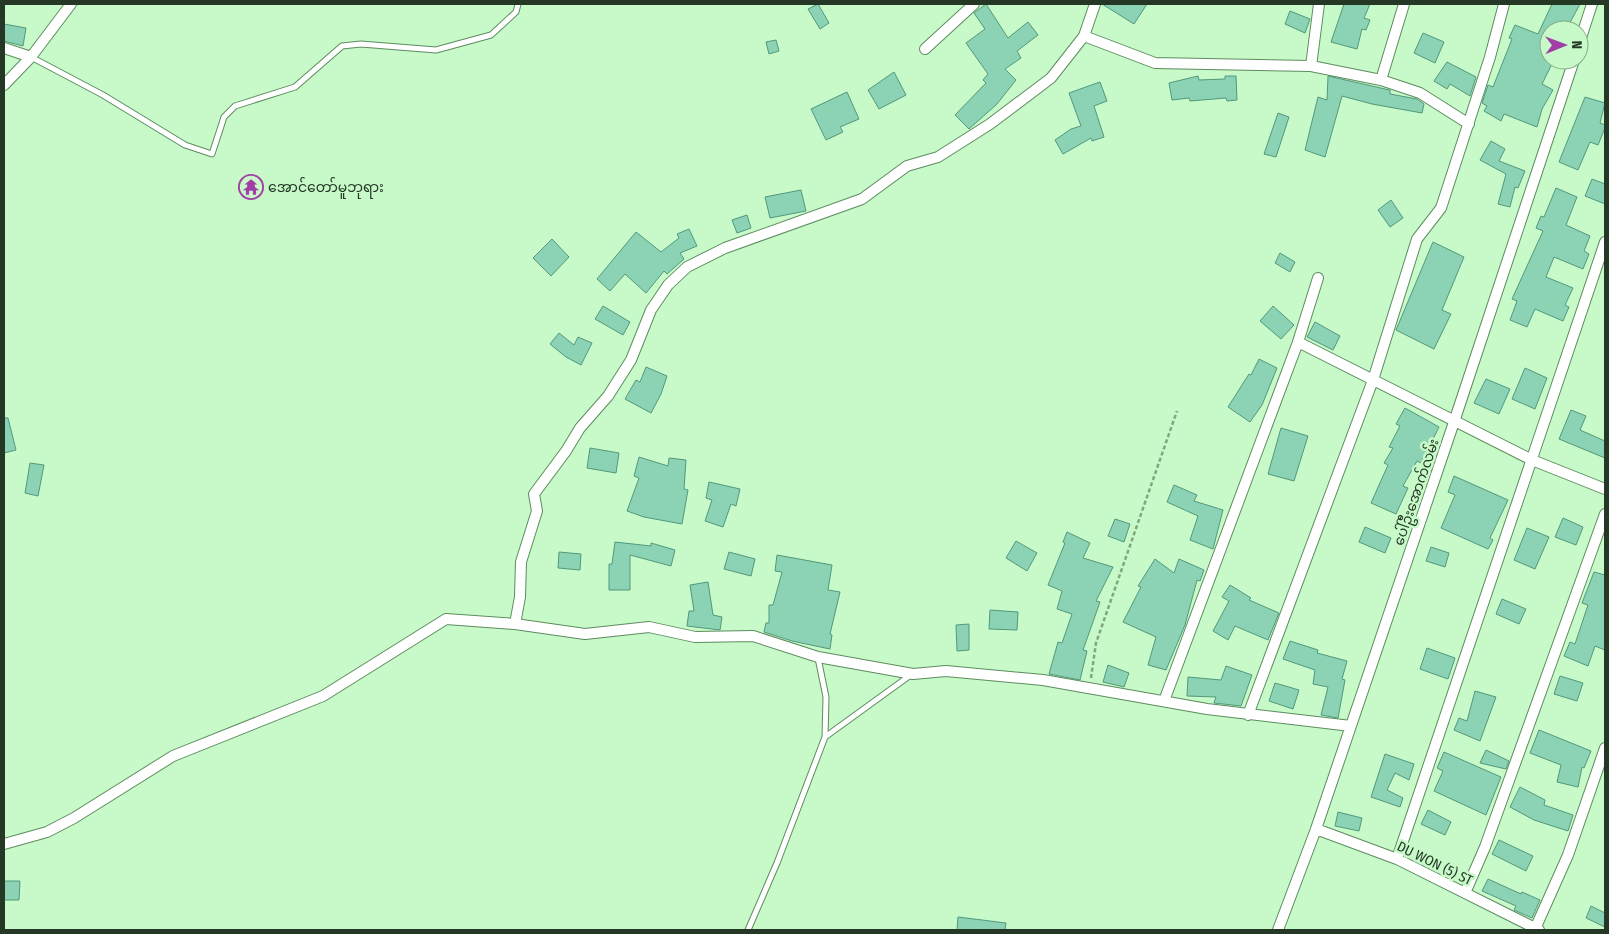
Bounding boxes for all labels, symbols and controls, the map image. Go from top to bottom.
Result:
north arrow [1539,20,1589,70]
text: N [1568,40,1585,49]
temple icon: အောင်တော်မူဘုရား [238,174,264,200]
place label: အောင်တော်မူဘုရား [268,177,384,199]
street label: ပေါ်ဦးအောက်လမ်း [1388,436,1446,549]
street label: DU WON (5) ST [1394,838,1476,889]

